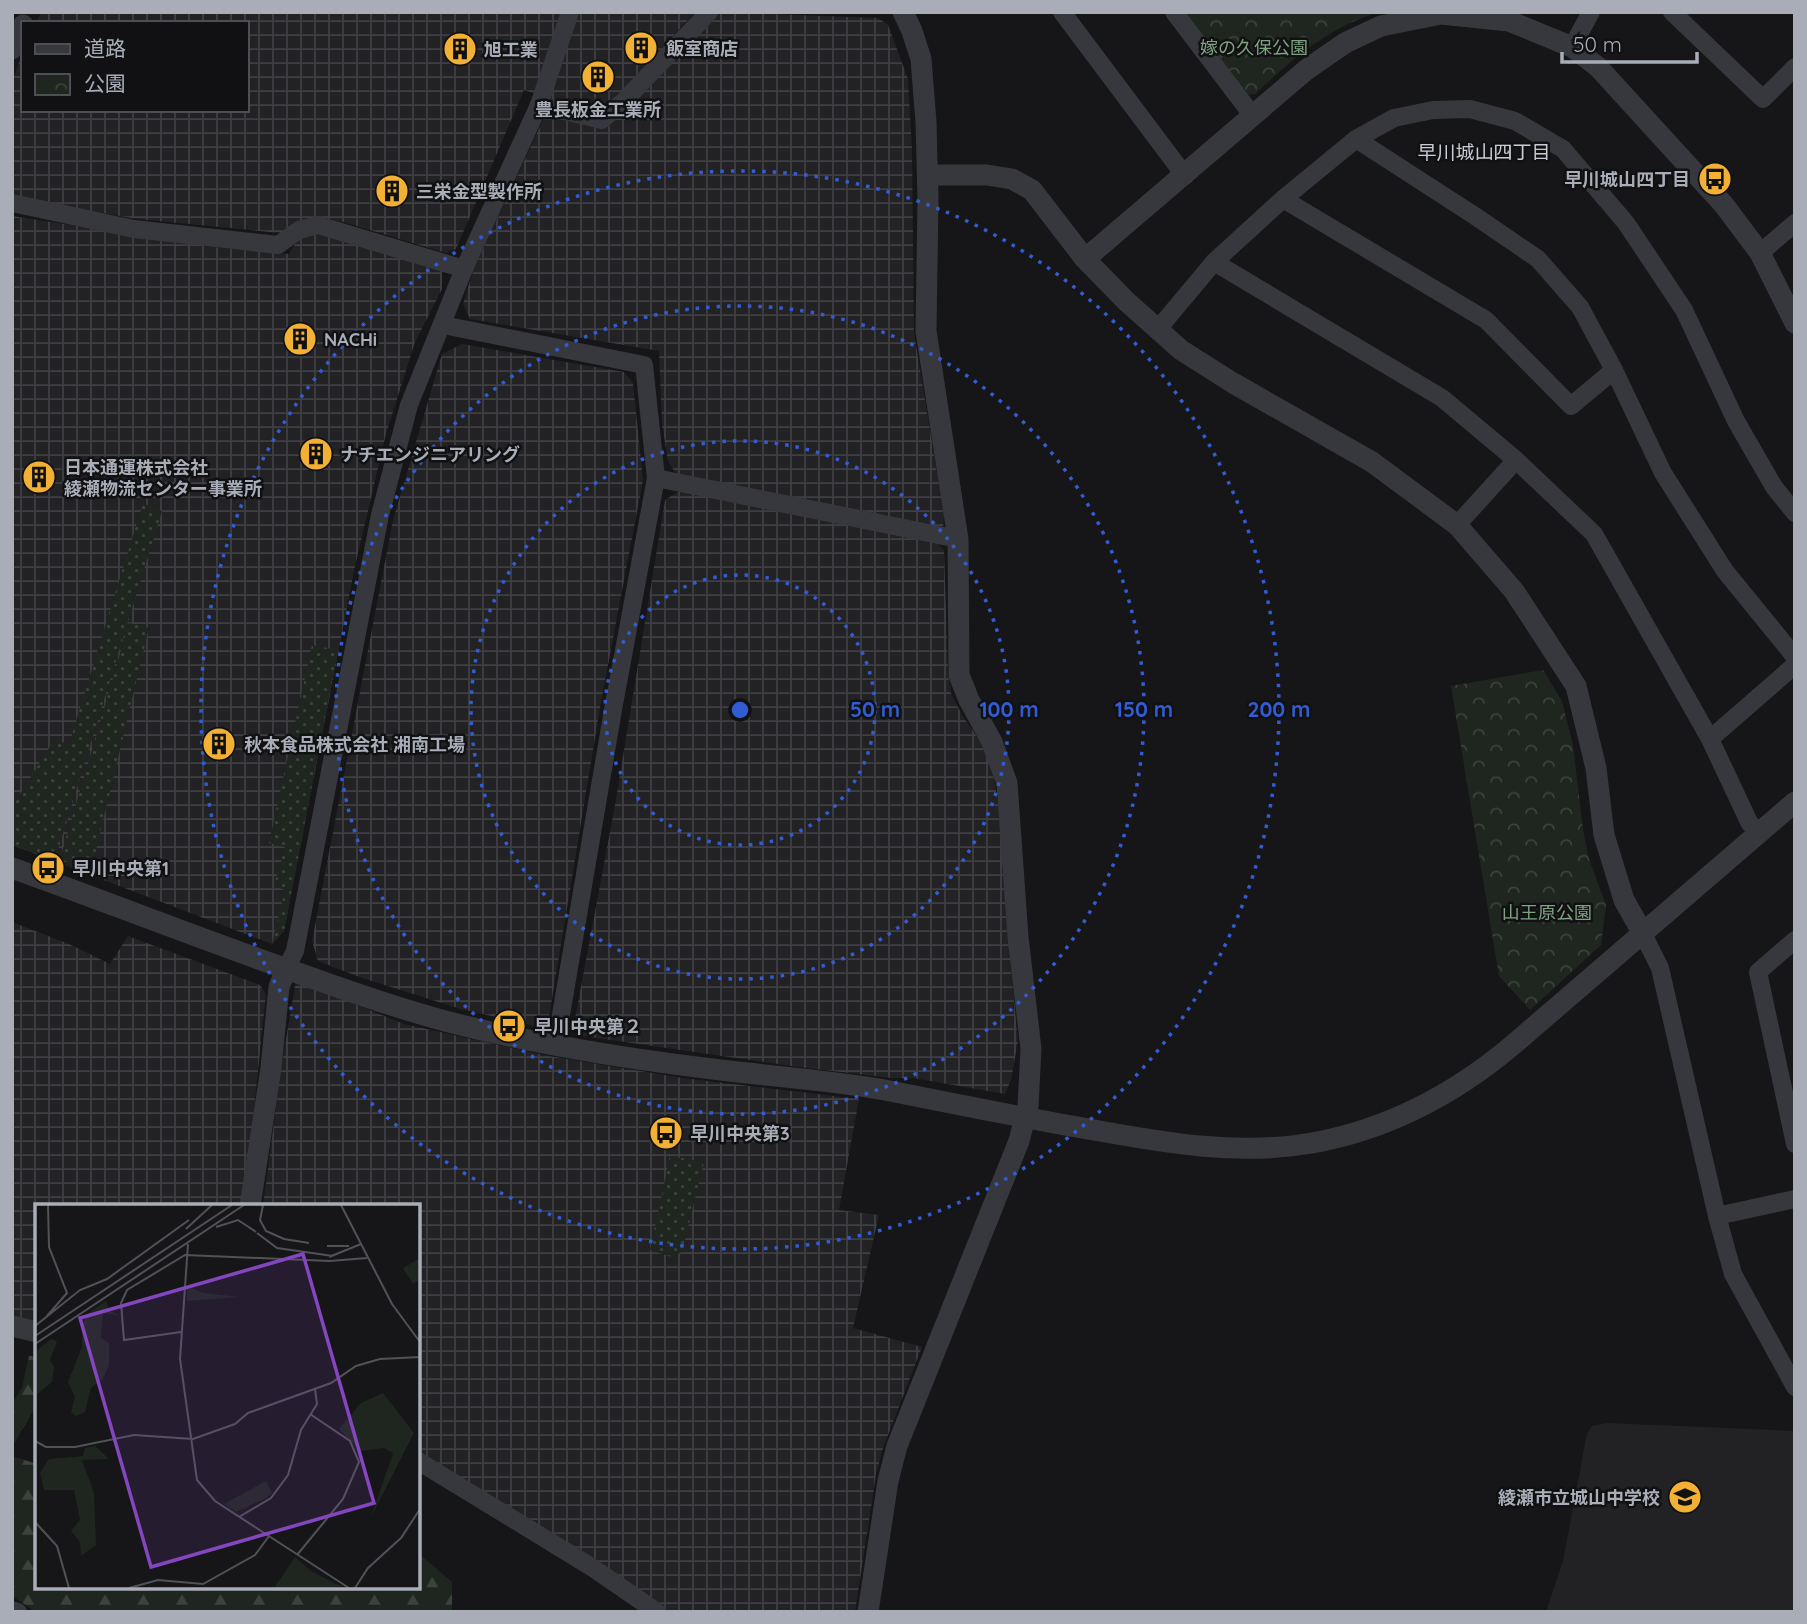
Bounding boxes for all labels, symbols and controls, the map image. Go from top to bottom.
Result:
legend [21,21,248,112]
scale bar [1562,21,1697,65]
building icon: 飯室商店 [622,29,660,67]
building icon: 旭工業 [441,30,479,68]
text: 50 m [1573,31,1622,57]
text: 道路 [84,35,126,61]
park label: 嫁の久保公園 [1200,36,1308,59]
place label: 飯室商店 [666,37,738,60]
place label: 旭工業 [484,38,538,61]
building icon: 豊長板金工業所 [579,58,617,96]
text: 公園 [84,70,126,96]
place label: 豊長板金工業所 [535,98,661,121]
district label: 早川城山四丁目 [1417,140,1551,164]
bus stop icon: 早川城山四丁目 [1696,160,1734,198]
place label: 早川城山四丁目 [1564,168,1690,191]
building icon: 三栄金型製作所 [373,172,411,210]
place label: 三栄金型製作所 [416,180,542,203]
building icon: NACHi [281,320,319,358]
place label: NACHi [324,328,377,351]
building icon: ナチエンジニアリング [297,435,335,473]
place label: ナチエンジニアリング [340,443,520,466]
place label: 日本通運株式会社 綾瀬物流センター事業所 [64,456,262,500]
building icon: 日本通運株式会社 綾瀬物流センター事業所 [20,458,58,496]
text: 50 m [850,696,900,722]
text: 100 m [979,696,1039,722]
text: 150 m [1115,696,1173,722]
text: 200 m [1248,696,1310,722]
centre of rings [728,698,752,722]
building icon: 秋本食品株式会社 湘南工場 [200,725,238,763]
place label: 秋本食品株式会社 湘南工場 [244,733,465,756]
bus stop icon: 早川中央第1 [29,849,67,887]
place label: 早川中央第1 [72,857,169,880]
park label: 山王原公園 [1502,901,1592,924]
bus stop icon: 早川中央第２ [490,1007,528,1045]
place label: 早川中央第２ [534,1015,642,1038]
bus stop icon: 早川中央第3 [647,1114,685,1152]
place label: 早川中央第3 [690,1122,790,1145]
inset map [35,1204,420,1589]
school or university icon: 綾瀬市立城山中学校 [1666,1478,1704,1516]
place label: 綾瀬市立城山中学校 [1498,1486,1660,1509]

